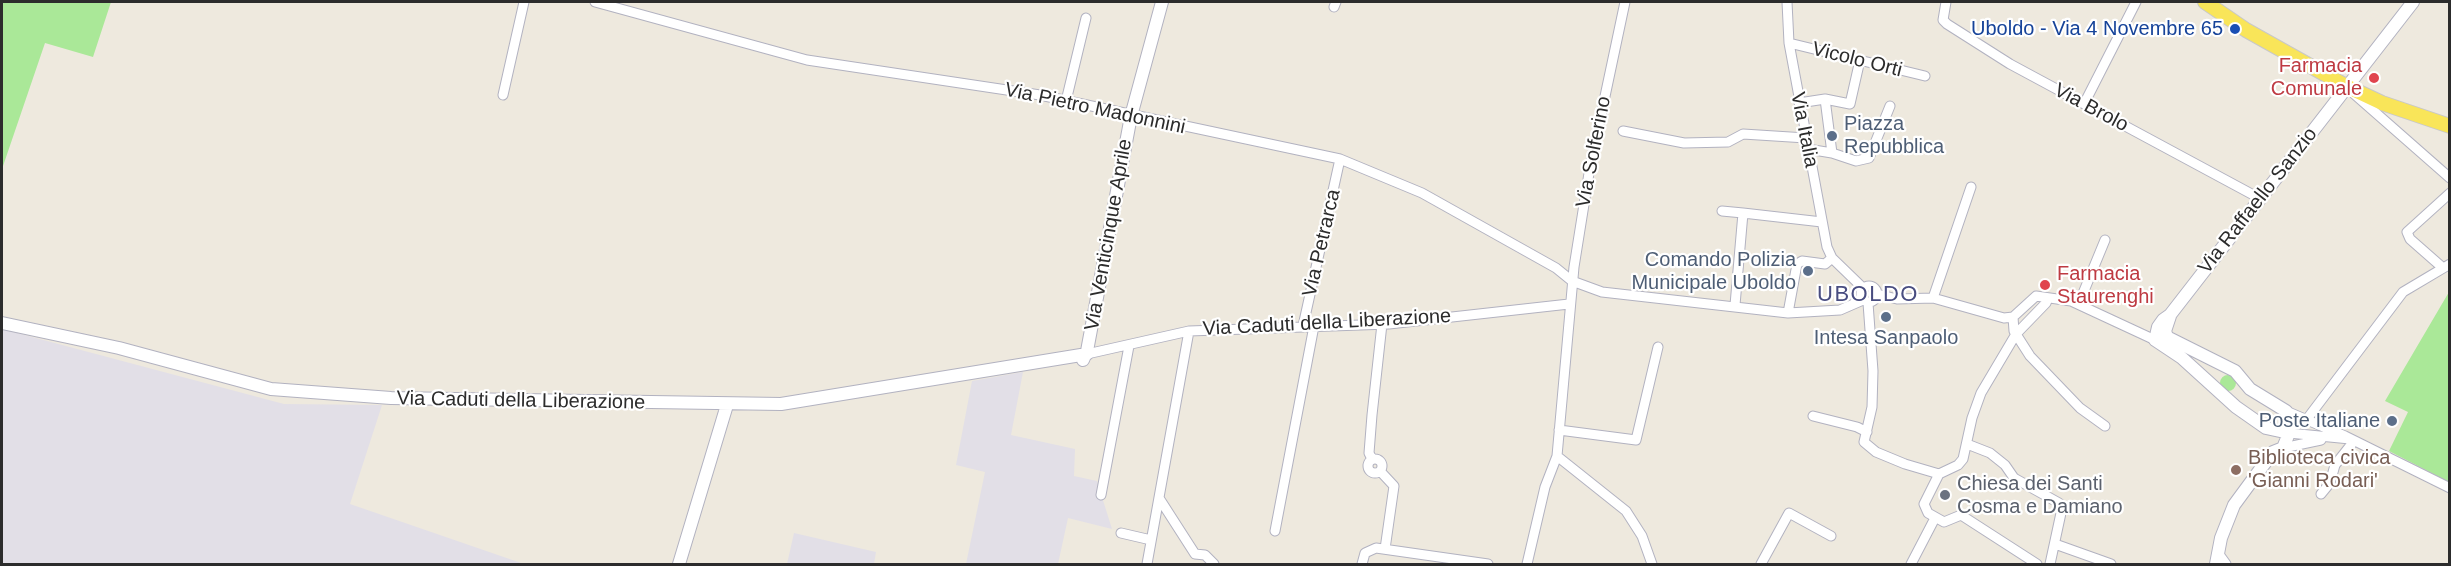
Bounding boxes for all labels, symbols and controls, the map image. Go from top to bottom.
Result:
place label: Uboldo - Via 4 Novembre 65 [1971,17,2223,41]
marker: Uboldo - Via 4 Novembre 65 [2228,22,2242,36]
street label: Vicolo Orti [1810,37,1904,83]
place label: Farmacia Comunale [2271,54,2362,101]
marker: Farmacia Comunale [2367,71,2381,85]
street label: Via Pietro Madonnini [1002,78,1188,140]
street label: Via Brolo [2050,78,2132,138]
street label: Via Italia [1785,90,1823,170]
street label: Via Solferino [1571,94,1617,210]
place label: Piazza Repubblica [1844,112,1944,159]
street label: Via Raffaello Sanzio [2193,123,2323,279]
marker: Piazza Repubblica [1825,129,1839,143]
street label: Via Venticinque Aprile [1080,137,1138,333]
street label: Via Petrarca [1298,187,1346,299]
place label: Comando Polizia Municipale Uboldo [1631,248,1796,295]
place label: Farmacia Staurenghi [2057,262,2154,309]
marker: Comando Polizia Municipale Uboldo [1801,264,1815,278]
marker: Farmacia Staurenghi [2038,278,2052,292]
district label: UBOLDO [1817,282,1919,308]
street label: Via Caduti della Liberazione [1202,305,1452,341]
marker: Intesa Sanpaolo [1879,310,1893,324]
place label: Intesa Sanpaolo [1814,326,1958,350]
street label: Via Caduti della Liberazione [396,387,646,415]
place label: Poste Italiane [2259,409,2380,433]
marker: Poste Italiane [2385,414,2399,428]
place label: Biblioteca civica 'Gianni Rodari' [2248,446,2390,493]
marker: Biblioteca civica 'Gianni Rodari' [2229,463,2243,477]
place label: Chiesa dei Santi Cosma e Damiano [1957,472,2123,519]
marker: Chiesa dei Santi Cosma e Damiano [1938,488,1952,502]

